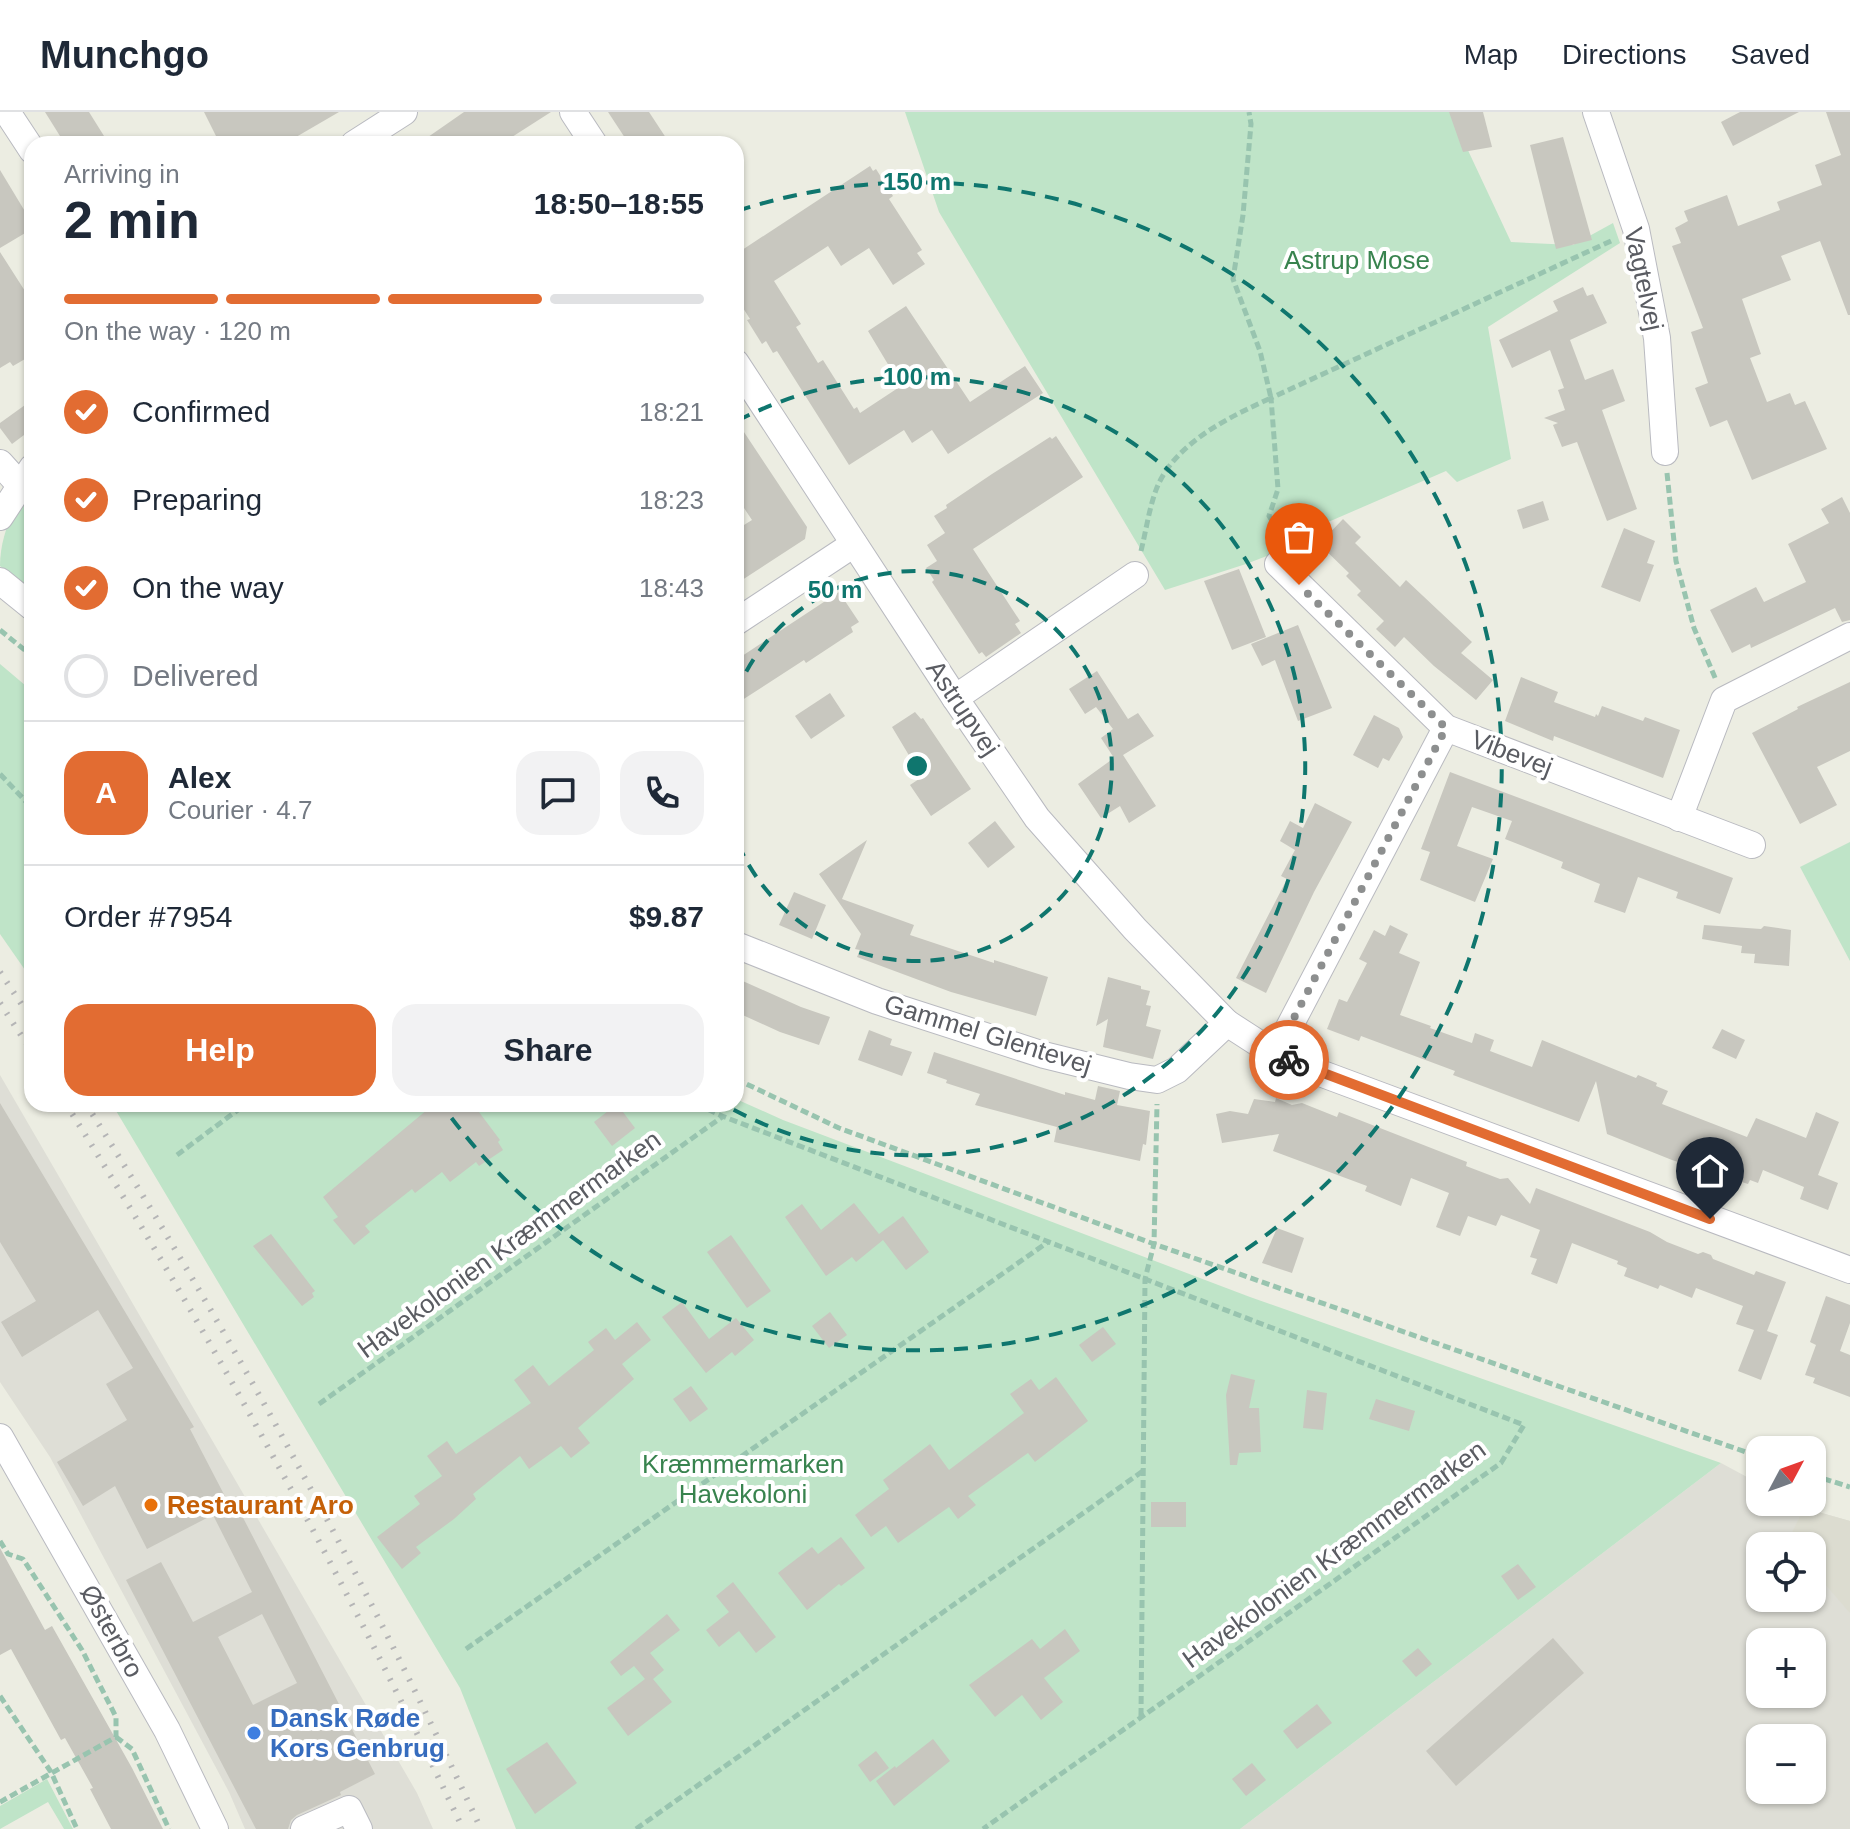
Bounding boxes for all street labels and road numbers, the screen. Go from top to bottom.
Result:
street label: Vagtelvej [1618,225,1670,333]
street label: Astrupvej [920,655,1006,761]
street label: Vibevej [1467,724,1557,782]
street label: Gammel Glentevej [881,988,1095,1080]
street label: Havekolonien Kræmmermarken [352,1124,666,1364]
street label: Havekolonien Kræmmermarken [1177,1434,1491,1674]
street label: Østerbro [74,1579,150,1683]

